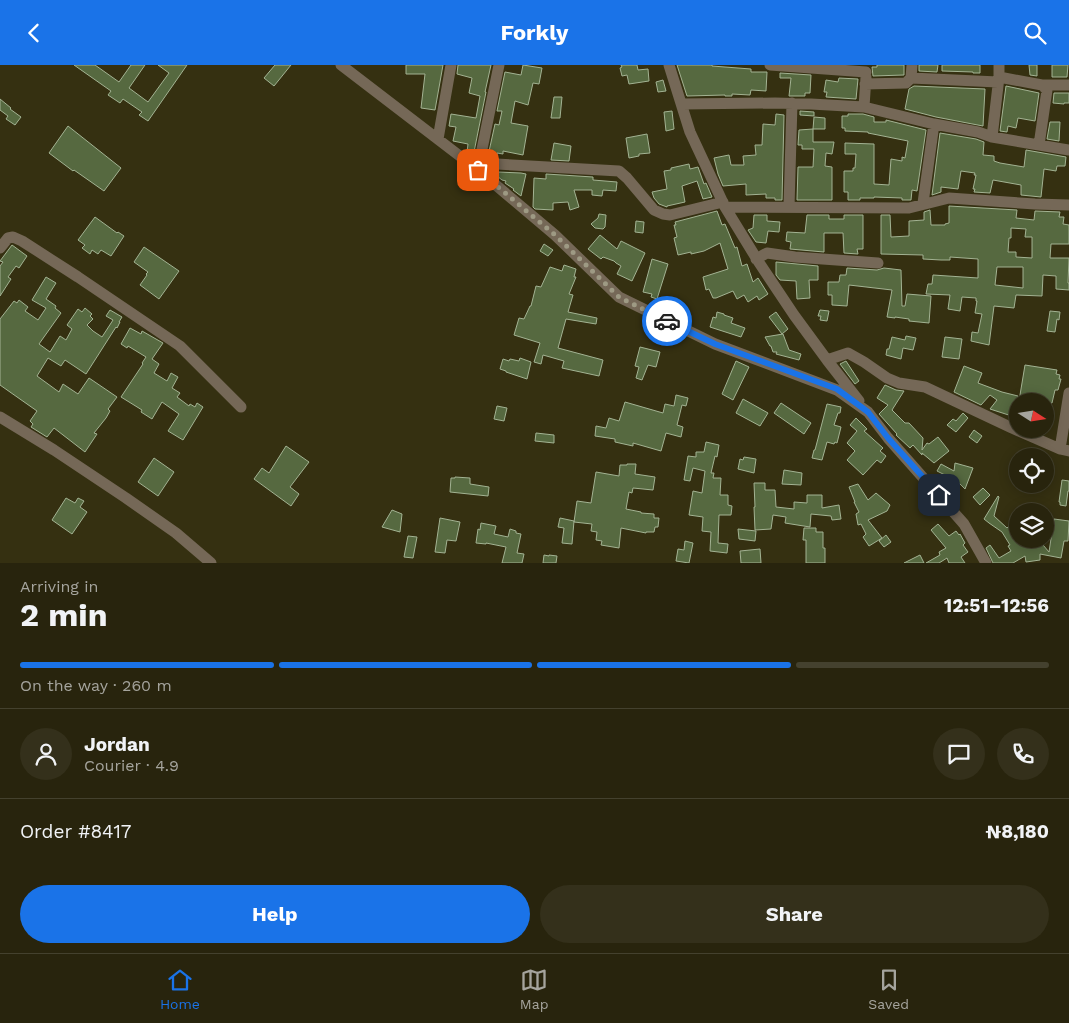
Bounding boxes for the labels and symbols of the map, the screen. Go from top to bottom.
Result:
pin [457,149,499,191]
courier [642,296,692,346]
north arrow [1009,393,1054,437]
pin [918,474,960,516]

